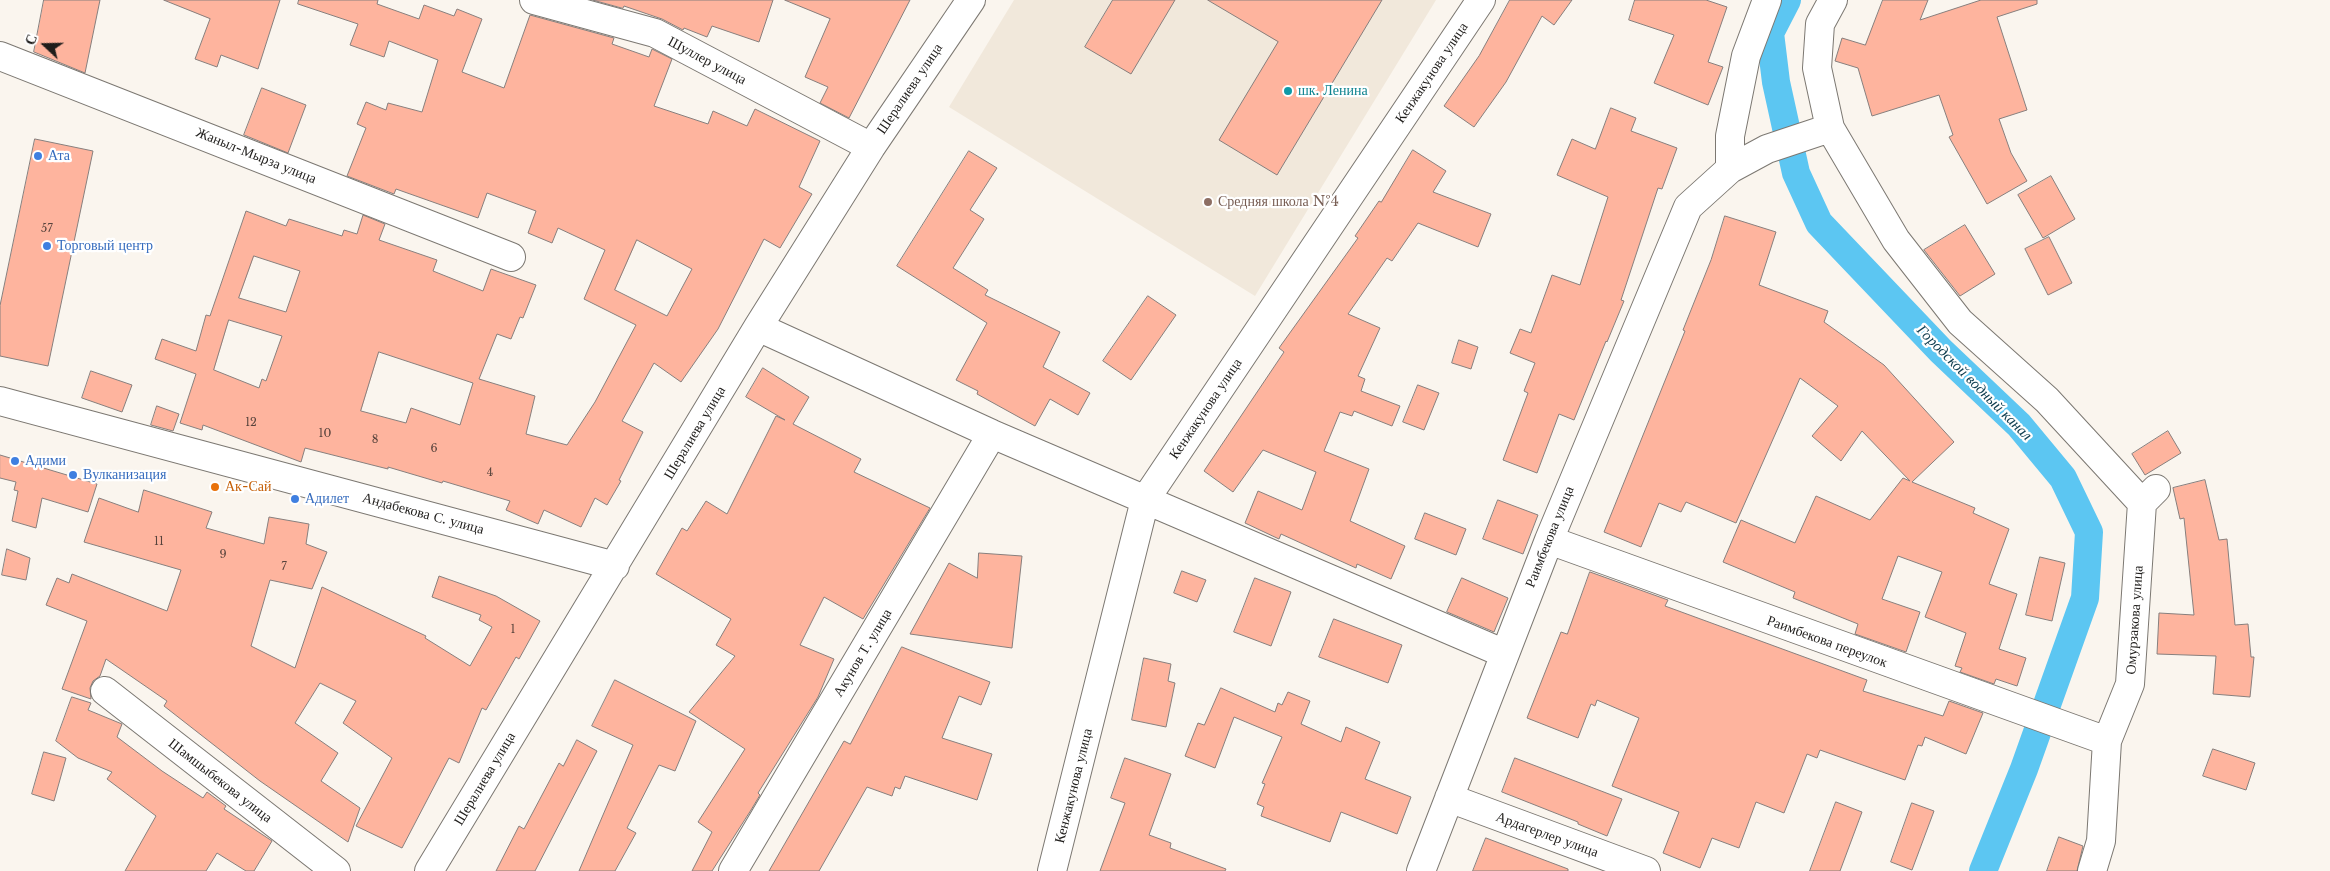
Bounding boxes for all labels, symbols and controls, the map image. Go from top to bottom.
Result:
north arrow [20,20,70,70]
street label: Кенжакунова улица [1392,20,1472,126]
text: С [21,32,41,48]
street label: Шуллер улица [665,33,749,89]
street label: Шералиева улица [874,41,946,137]
place label: шк. Ленина [1298,83,1368,99]
marker: шк. Ленина [1282,85,1294,97]
street label: Жаныл-Мырза улица [193,124,319,188]
place label: Ата [48,148,70,164]
marker: Ата [32,150,44,162]
place label: Средняя школа №4 [1218,194,1339,210]
marker: Средняя школа №4 [1202,196,1214,208]
house number: 57 [41,222,53,236]
place label: Торговый центр [57,238,153,254]
marker: Торговый центр [41,240,53,252]
water label: Городской водный канал [1913,322,2035,444]
street label: Кенжакунова улица [1166,356,1246,462]
street label: Шералиева улица [661,383,729,483]
house number: 12 [245,416,257,430]
house number: 10 [319,427,331,441]
house number: 8 [372,433,378,447]
house number: 6 [430,442,438,456]
place label: Адими [25,453,66,469]
marker: Адими [9,455,21,467]
house number: 4 [487,466,493,480]
place label: Вулканизация [83,467,166,483]
marker: Вулканизация [67,469,79,481]
place label: Ак-Сай [225,479,271,495]
marker: Ак-Сай [209,481,221,493]
street label: Раимбекова улица [1522,484,1578,590]
street label: Андабекова С. улица [360,490,486,538]
place label: Адилет [305,491,349,507]
marker: Адилет [289,493,301,505]
house number: 11 [154,535,164,549]
house number: 9 [219,548,227,562]
house number: 7 [281,560,287,574]
street label: Омурзакова улица [2123,565,2147,675]
street label: Акунов Т. улица [830,606,896,700]
street label: Раимбекова переулок [1764,612,1890,672]
house number: 1 [511,623,515,637]
street label: Кенжакунова улица [1052,727,1096,845]
street label: Шералиева улица [451,729,519,829]
street label: Шамшыбекова улица [165,735,275,827]
street label: Ардагерлер улица [1494,809,1600,861]

